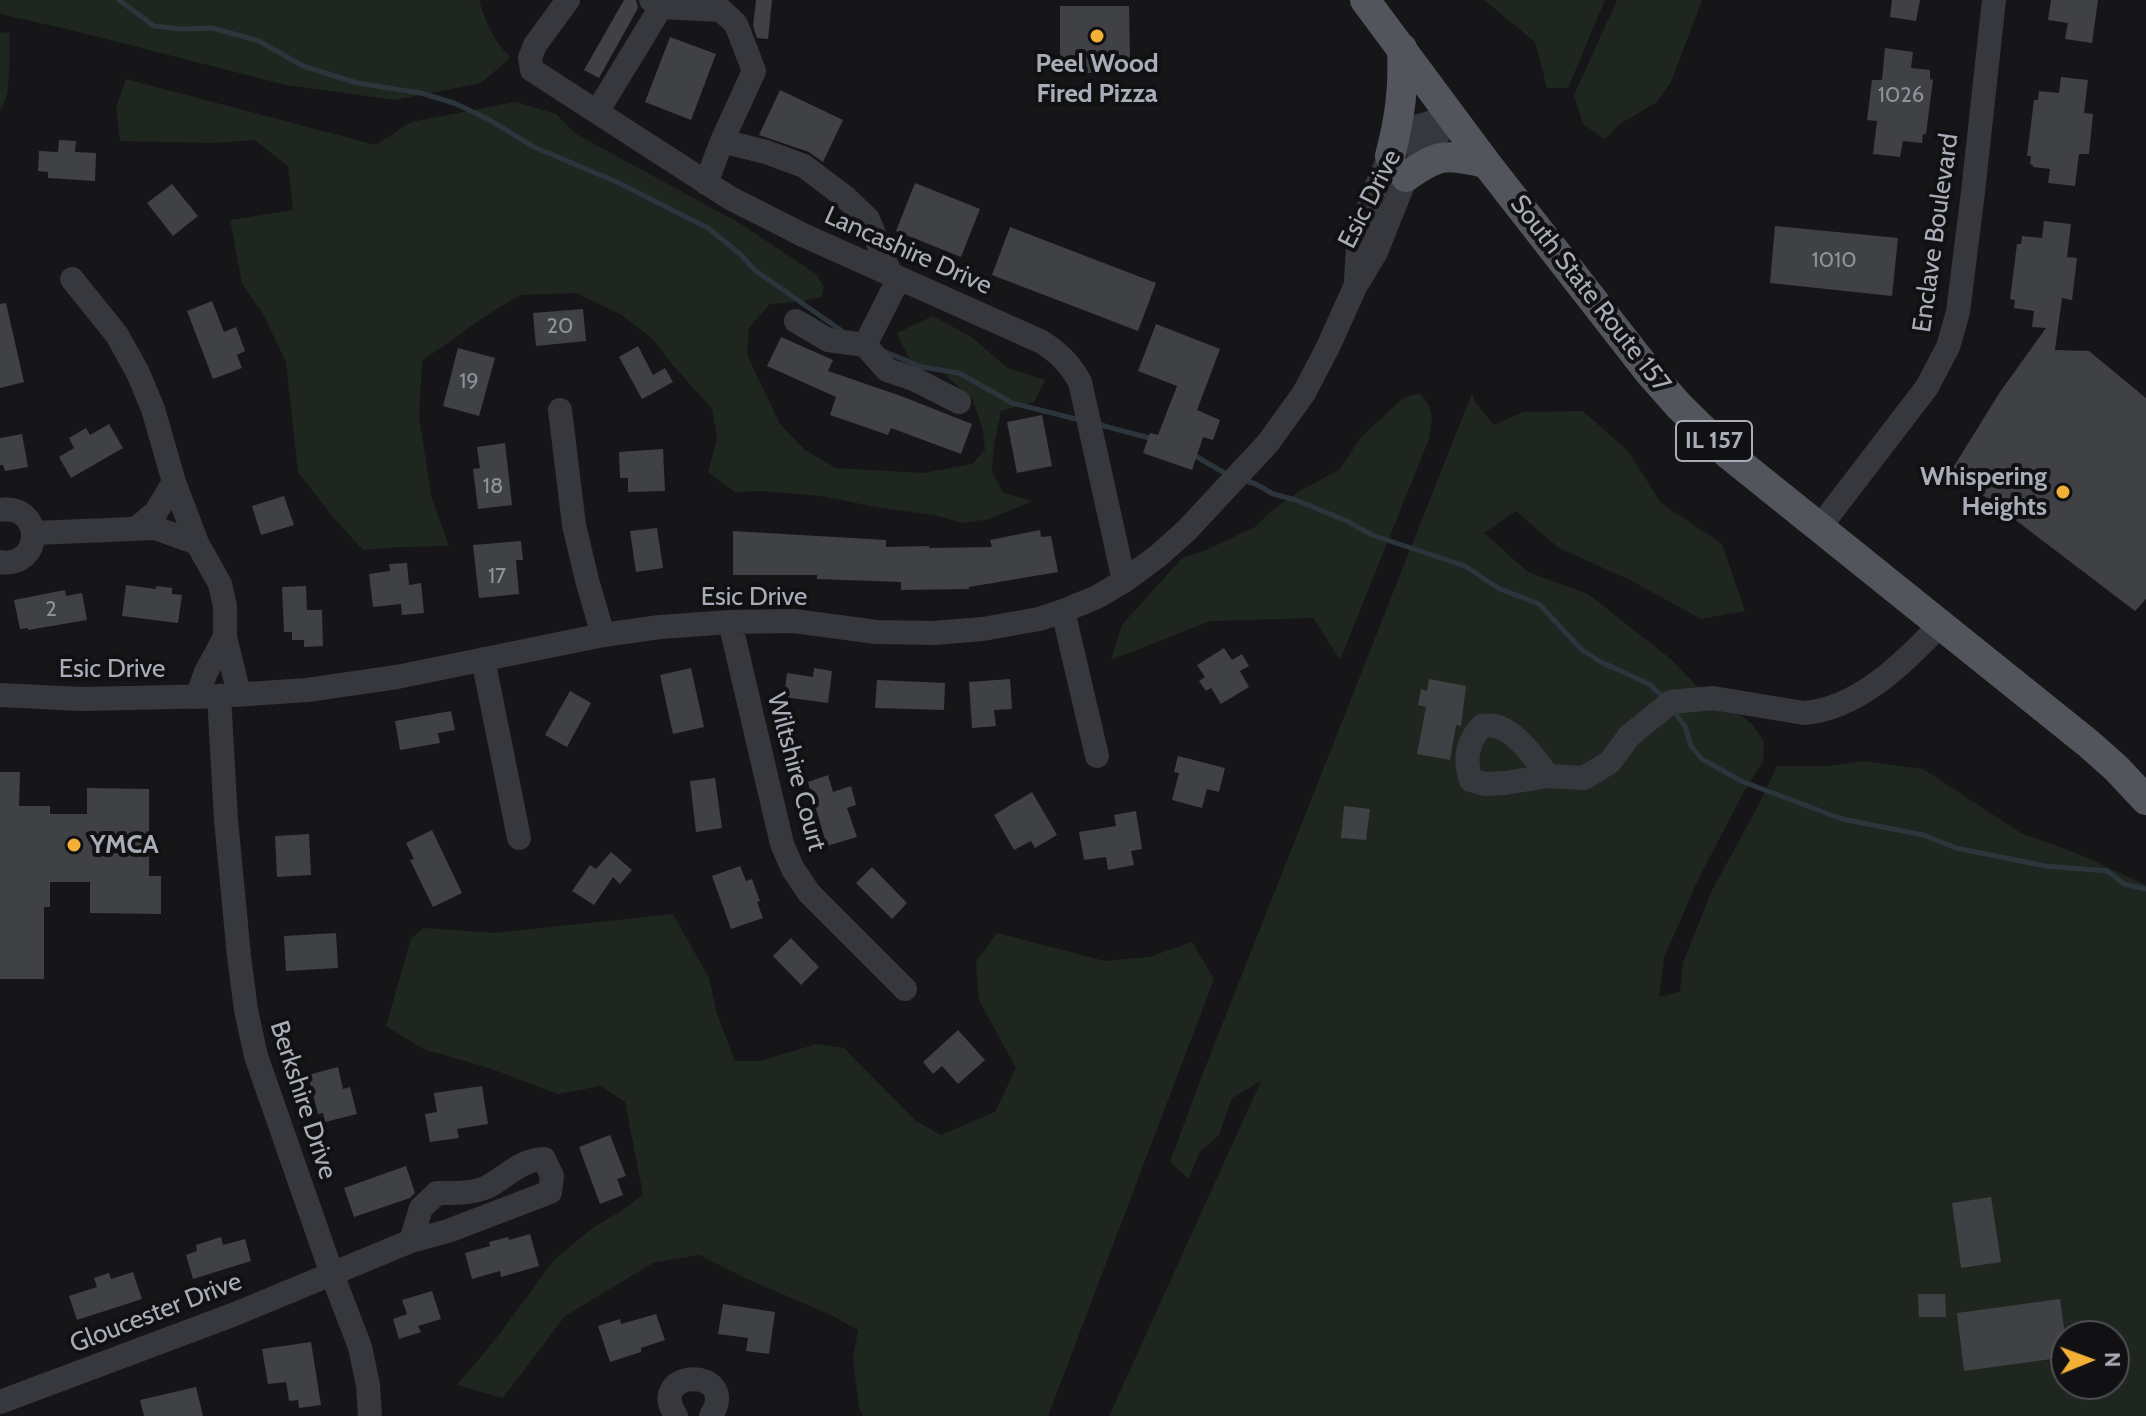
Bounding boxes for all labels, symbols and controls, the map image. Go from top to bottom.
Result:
marker: Peel Wood Fired Pizza [1088,27,1106,45]
place label: Peel Wood Fired Pizza [1035,48,1159,110]
house number: 1026 [1878,83,1924,109]
street label: Enclave Boulevard [1907,132,1965,334]
street label: Esic Drive [1332,144,1408,254]
street label: South State Route 157 [1503,189,1677,399]
street label: Lancashire Drive [819,200,997,302]
house number: 1010 [1811,248,1857,274]
house number: 20 [547,314,573,340]
house number: 19 [459,369,479,395]
road number: IL 157 [1676,421,1752,461]
place label: Whispering Heights [1920,461,2047,522]
house number: 18 [483,474,503,500]
marker: Whispering Heights [2054,483,2072,501]
house number: 17 [488,564,506,590]
street label: Esic Drive [701,581,807,613]
house number: 2 [45,597,57,623]
street label: Esic Drive [59,653,165,685]
street label: Wiltshire Court [760,689,832,855]
place label: YMCA [90,829,159,861]
marker: YMCA [65,836,83,854]
street label: Berkshire Drive [263,1017,343,1183]
street label: Gloucester Drive [66,1266,246,1360]
north arrow [2050,1320,2130,1400]
text: N [2099,1352,2126,1368]

